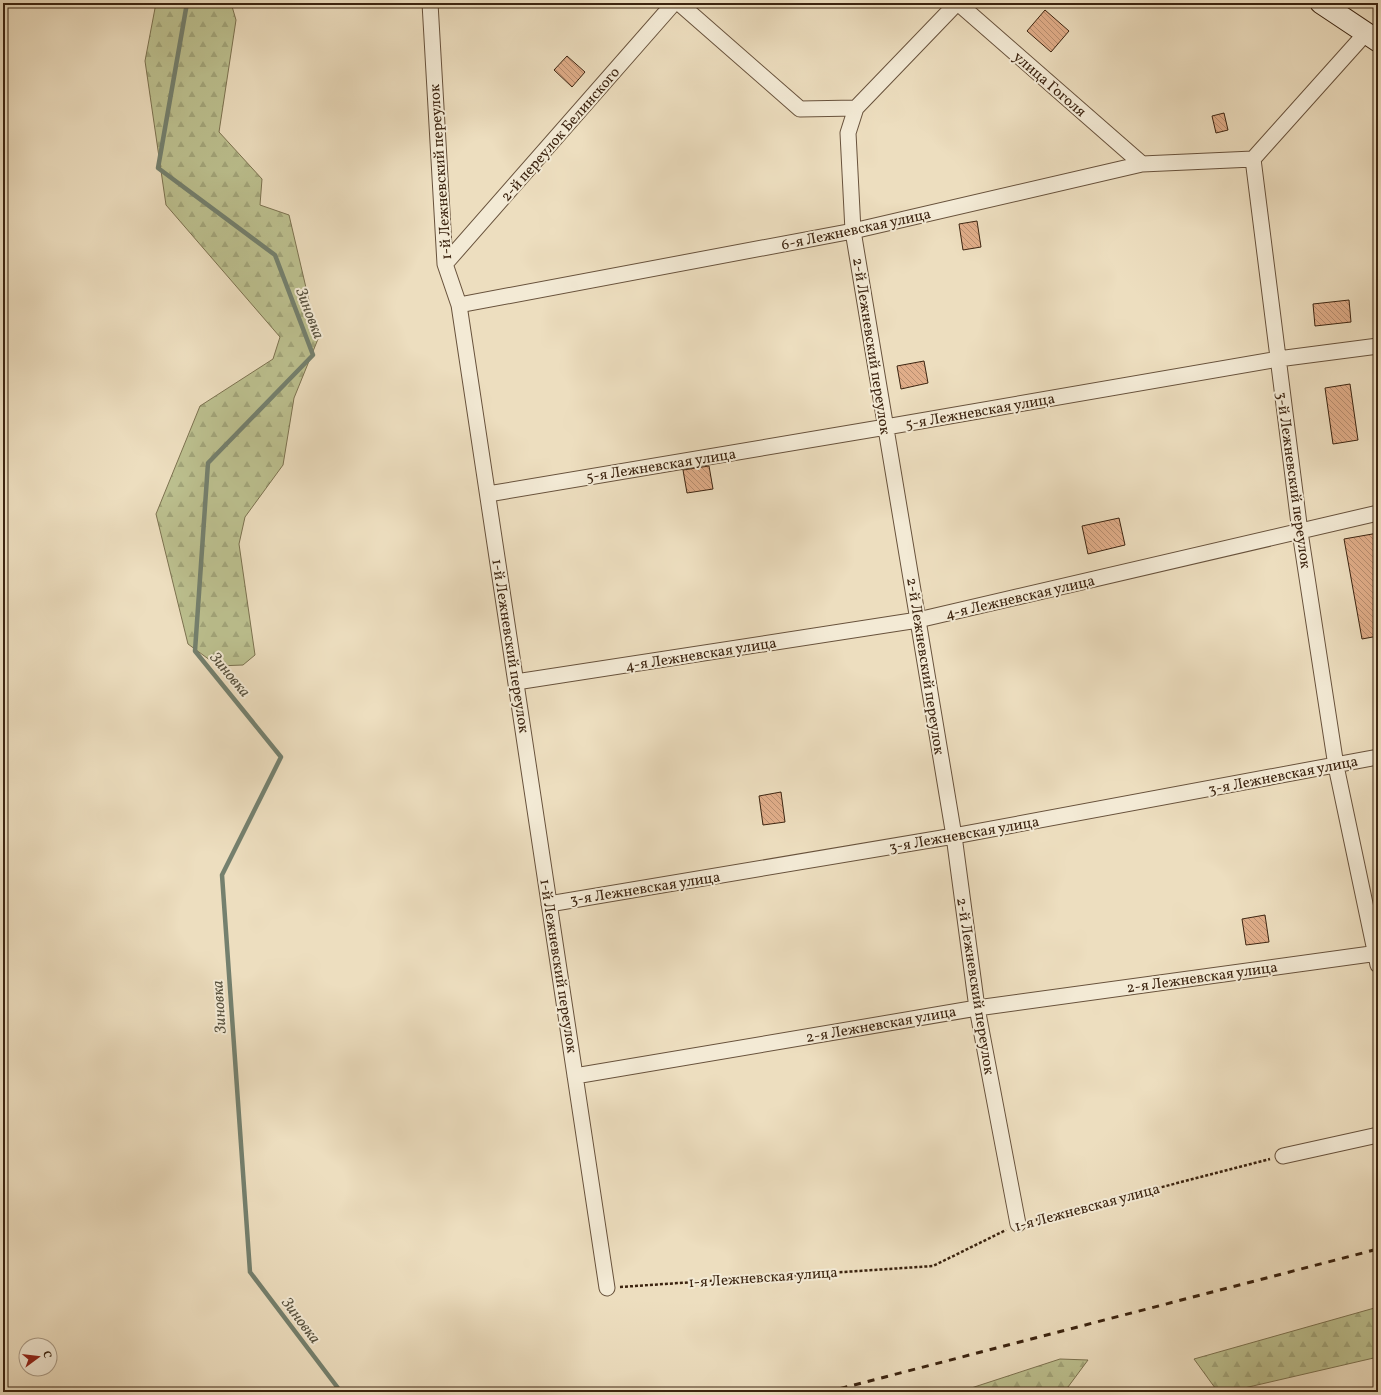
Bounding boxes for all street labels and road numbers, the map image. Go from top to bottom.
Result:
street label: улица Гоголя [1008,48,1090,123]
street label: 2-й переулок Белинского [497,63,626,207]
street label: 1-й Лежневский переулок [425,83,458,260]
street label: 6-я Лежневская улица [780,204,933,257]
street label: 2-й Лежневский переулок [846,256,895,436]
street label: 5-я Лежневская улица [904,389,1057,436]
street label: 3-й Лежневский переулок [1270,390,1315,570]
street label: 5-я Лежневская улица [585,444,738,489]
street label: 1-й Лежневский переулок [485,558,534,735]
street label: 4-я Лежневская улица [944,571,1097,626]
street label: 2-й Лежневский переулок [900,576,949,756]
street label: 4-я Лежневская улица [624,633,778,678]
street label: 3-я Лежневская улица [1207,752,1360,801]
street label: 3-я Лежневская улица [888,812,1041,859]
street label: 3-я Лежневская улица [568,867,722,912]
street label: 1-й Лежневский переулок [533,878,582,1055]
street label: 2-й Лежневский переулок [950,896,999,1076]
street label: 2-я Лежневская улица [1125,957,1279,999]
street label: 2-я Лежневская улица [804,1002,958,1049]
street label: 1-я Лежневская улица [1012,1179,1162,1238]
street label: 1-я Лежневская улица [688,1263,839,1294]

